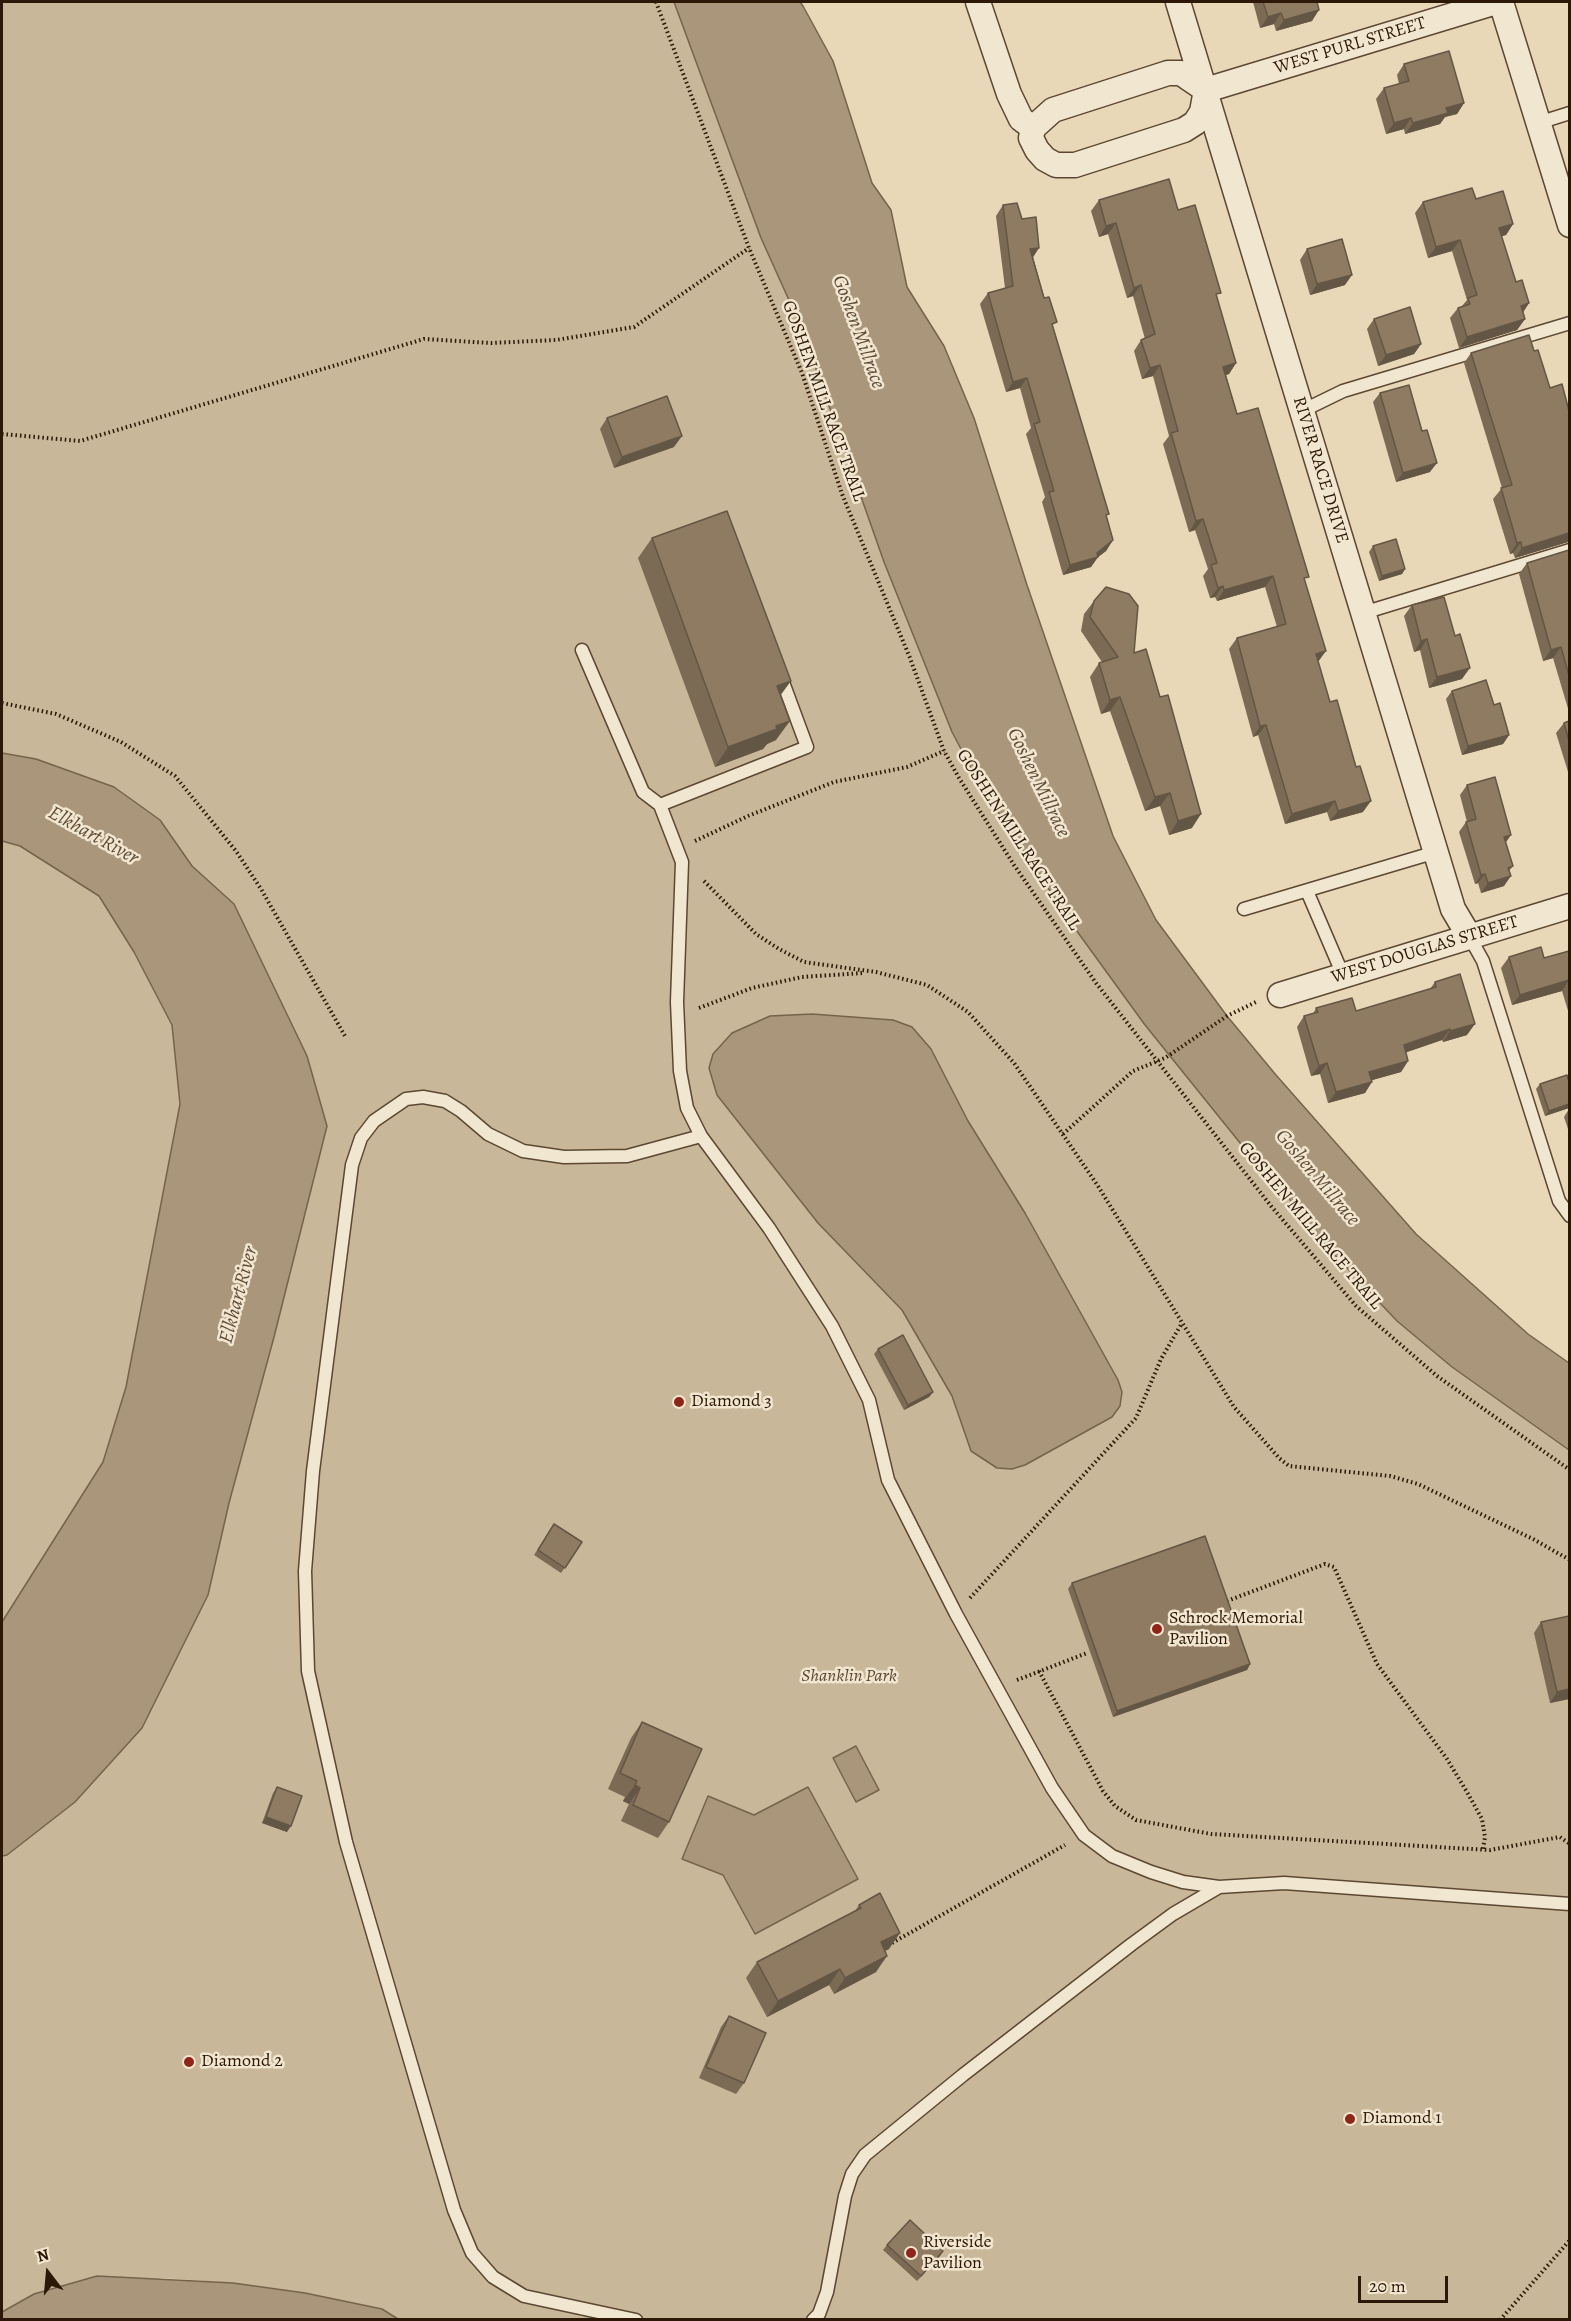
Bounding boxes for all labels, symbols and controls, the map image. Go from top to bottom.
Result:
street label: WEST PURL STREET [1271,13,1429,79]
water label: Goshen Millrace [826,272,890,392]
street label: GOSHEN MILL RACE TRAIL [777,298,869,504]
street label: RIVER RACE DRIVE [1287,394,1353,546]
water label: Goshen Millrace [1001,724,1075,842]
street label: GOSHEN MILL RACE TRAIL [951,745,1085,935]
water label: Elkhart River [44,801,142,871]
street label: WEST DOUGLAS STREET [1329,911,1521,989]
water label: Goshen Millrace [1270,1125,1364,1231]
street label: GOSHEN MILL RACE TRAIL [1234,1138,1386,1314]
water label: Elkhart River [215,1244,263,1346]
place label: Diamond 3 [691,1391,772,1413]
marker: Diamond 3 [672,1395,686,1409]
place label: Schrock Memorial Pavilion [1169,1608,1303,1650]
marker: Schrock Memorial Pavilion [1150,1622,1164,1636]
park label: Shanklin Park [801,1666,897,1688]
place label: Diamond 2 [201,2051,283,2073]
marker: Diamond 2 [182,2055,196,2069]
place label: Diamond 1 [1362,2108,1441,2130]
marker: Diamond 1 [1343,2112,1357,2126]
place label: Riverside Pavilion [923,2232,992,2274]
north arrow [18,2243,78,2303]
text: N [34,2244,52,2268]
marker: Riverside Pavilion [904,2246,918,2260]
scale bar [1361,2264,1451,2302]
text: 20 m [1369,2274,1406,2298]

